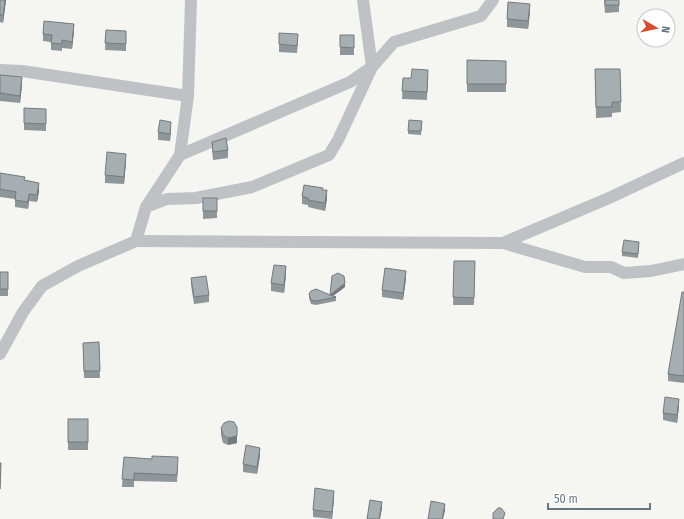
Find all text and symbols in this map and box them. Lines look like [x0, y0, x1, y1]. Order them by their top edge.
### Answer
north arrow [636, 8, 676, 48]
text: N [658, 25, 672, 34]
scale bar [548, 485, 650, 511]
text: 50 m [554, 492, 578, 506]

